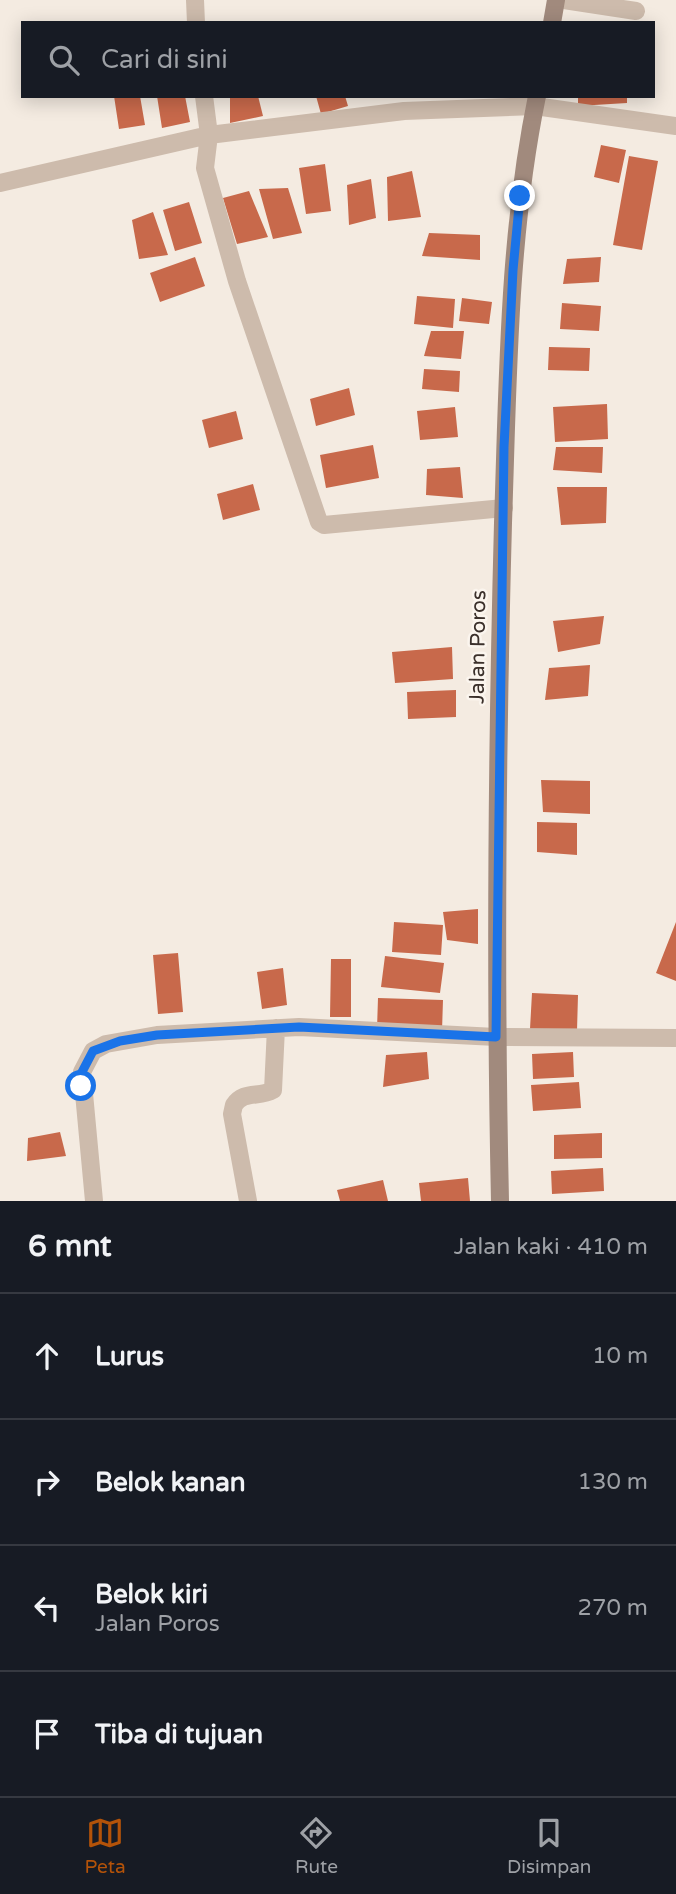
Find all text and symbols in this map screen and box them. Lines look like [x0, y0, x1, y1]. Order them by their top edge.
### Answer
search box [21, 21, 655, 98]
icon: search [45, 41, 83, 79]
text: Cari di sini [101, 44, 228, 75]
route end [504, 180, 535, 211]
street label: Jalan Poros [465, 590, 491, 704]
route start [65, 1070, 96, 1101]
text: 6 mnt [28, 1228, 112, 1265]
text: Jalan kaki · 410 m [454, 1233, 648, 1261]
icon: ahead [28, 1337, 66, 1375]
text: Lurus [95, 1341, 164, 1372]
text: 10 m [592, 1342, 648, 1370]
icon: right [28, 1463, 66, 1501]
text: Belok kanan [95, 1467, 246, 1498]
text: 130 m [578, 1468, 648, 1496]
text: Belok kiri [95, 1579, 208, 1610]
icon: left [28, 1589, 66, 1627]
text: 270 m [578, 1594, 648, 1622]
text: Jalan Poros [95, 1610, 220, 1638]
icon: arrive [28, 1715, 66, 1753]
text: Tiba di tujuan [95, 1719, 263, 1750]
tab: Peta [85, 1814, 126, 1878]
tab: Rute [295, 1814, 338, 1878]
tab: Disimpan [507, 1814, 591, 1878]

